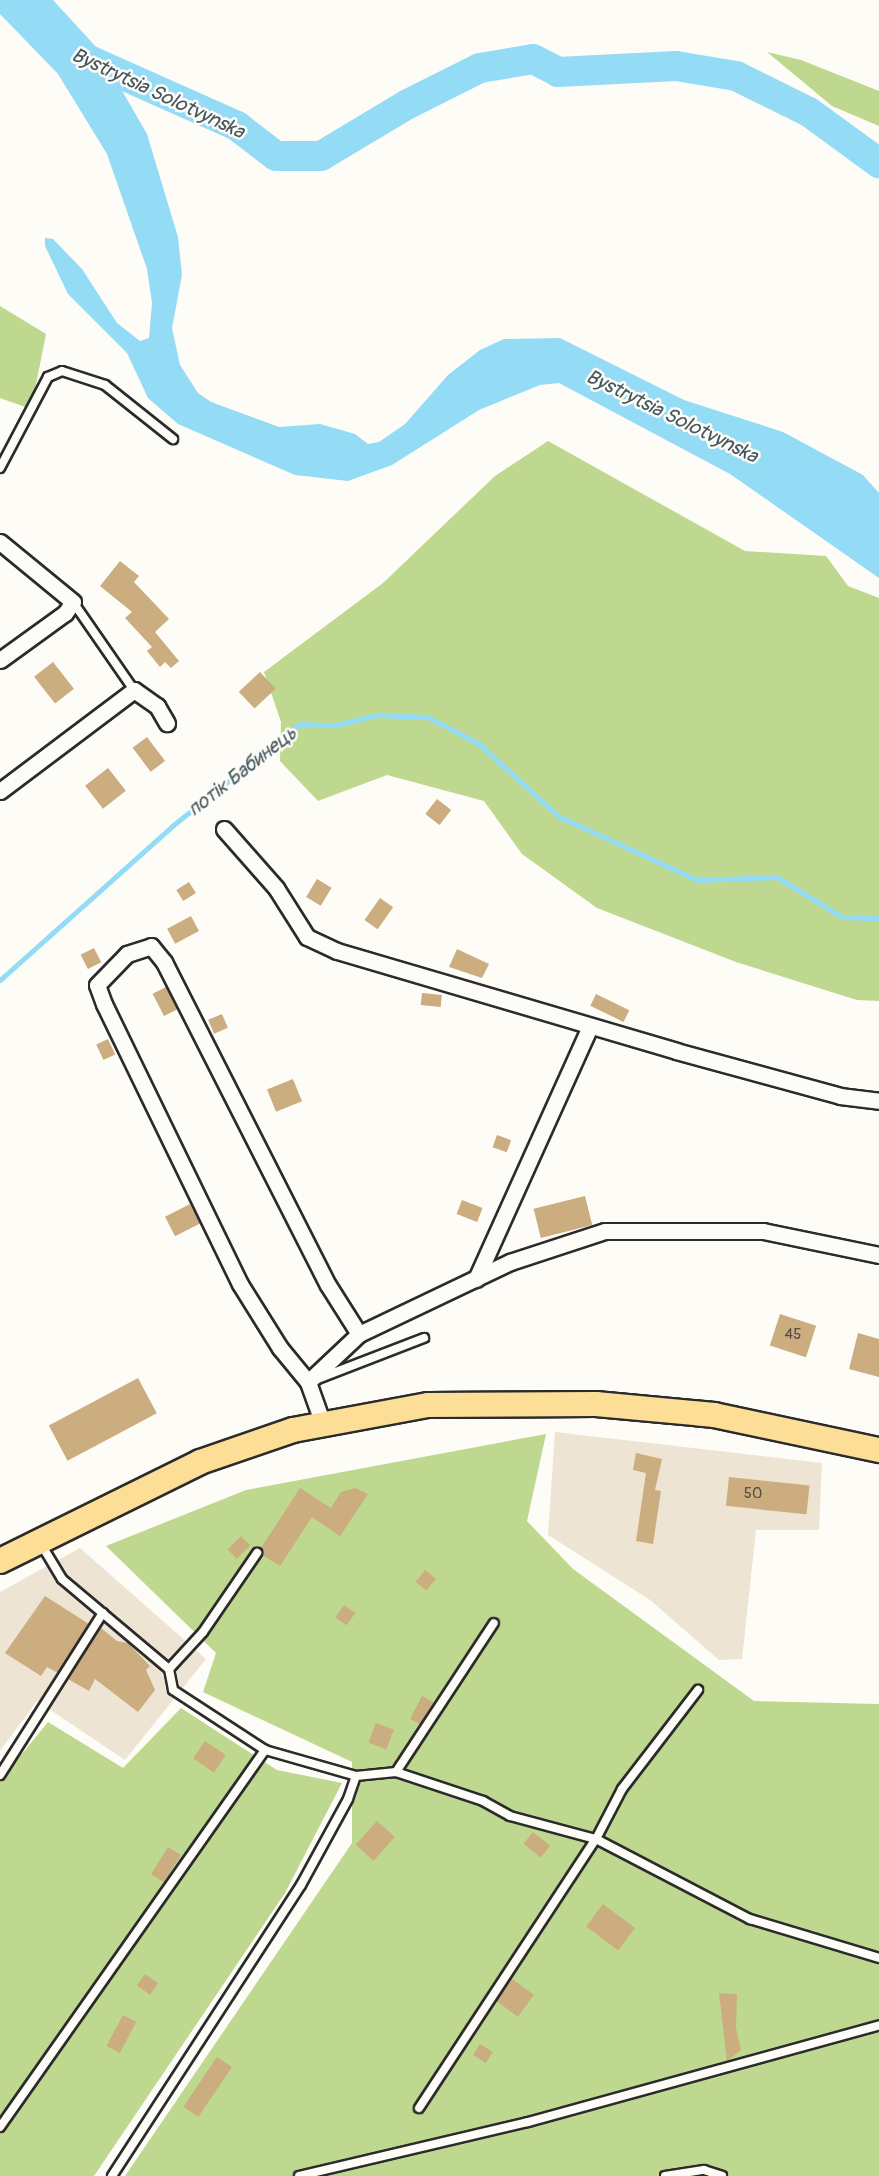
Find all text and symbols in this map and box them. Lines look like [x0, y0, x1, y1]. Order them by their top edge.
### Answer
water label: Bystrytsia Solotvynska [68, 42, 248, 144]
water label: Bystrytsia Solotvynska [582, 364, 762, 468]
water label: потік Бабинець [183, 721, 301, 821]
house number: 45 [785, 1326, 801, 1344]
house number: 50 [744, 1485, 762, 1503]

